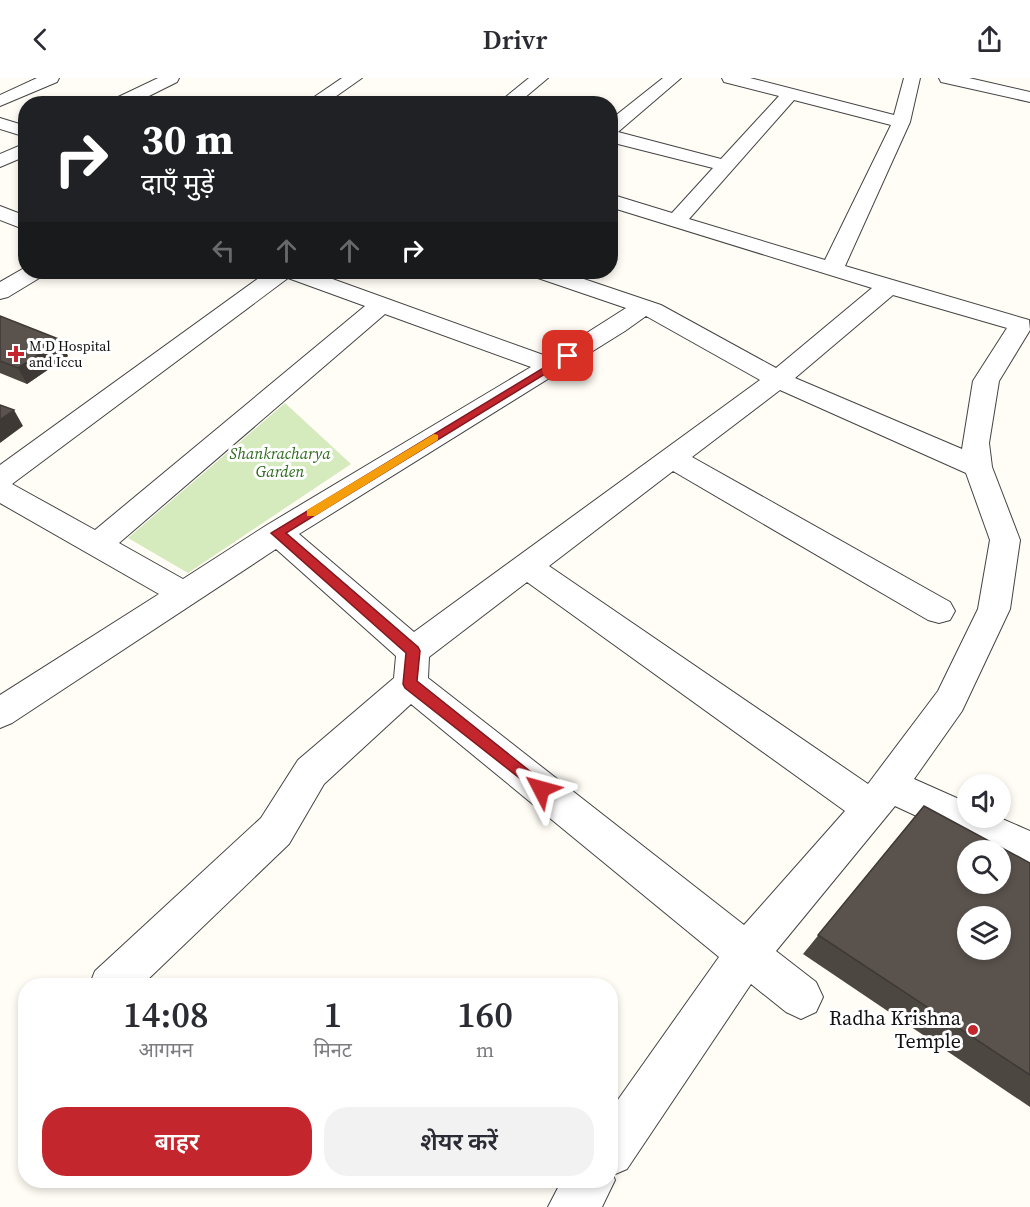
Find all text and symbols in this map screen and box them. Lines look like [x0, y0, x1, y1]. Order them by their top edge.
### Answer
text: Drivr [483, 21, 547, 58]
icon: back [24, 23, 57, 56]
icon: share [973, 23, 1006, 56]
text: 30 m [141, 110, 234, 168]
icon: right [42, 120, 120, 198]
text: दाएँ मुड़ें [141, 165, 214, 202]
icon: left [207, 234, 240, 267]
icon: ahead [270, 234, 303, 267]
icon: ahead [333, 234, 366, 267]
icon: right [396, 234, 429, 267]
pin [542, 330, 593, 381]
place label: M D Hospital and Iccu [29, 336, 111, 372]
icon: arrive [551, 339, 584, 372]
marker: M D Hospital and Iccu [7, 345, 25, 363]
park label: Shankracharya Garden [230, 442, 331, 482]
position arrow [509, 757, 573, 821]
map controls [957, 774, 1011, 960]
button: sound [957, 774, 1011, 828]
button: search [957, 840, 1011, 894]
button: layers [957, 906, 1011, 960]
text: 14:08 [123, 990, 209, 1039]
text: 1 [323, 990, 342, 1039]
text: 160 [457, 990, 513, 1039]
place label: Radha Krishna Temple [829, 1004, 962, 1055]
marker: Radha Krishna Temple [966, 1023, 980, 1037]
text: आगमन [138, 1036, 193, 1064]
text: मिनट [314, 1036, 352, 1064]
text: m [476, 1036, 494, 1064]
button: बाहर [42, 1107, 312, 1176]
button: शेयर करें [324, 1107, 594, 1176]

